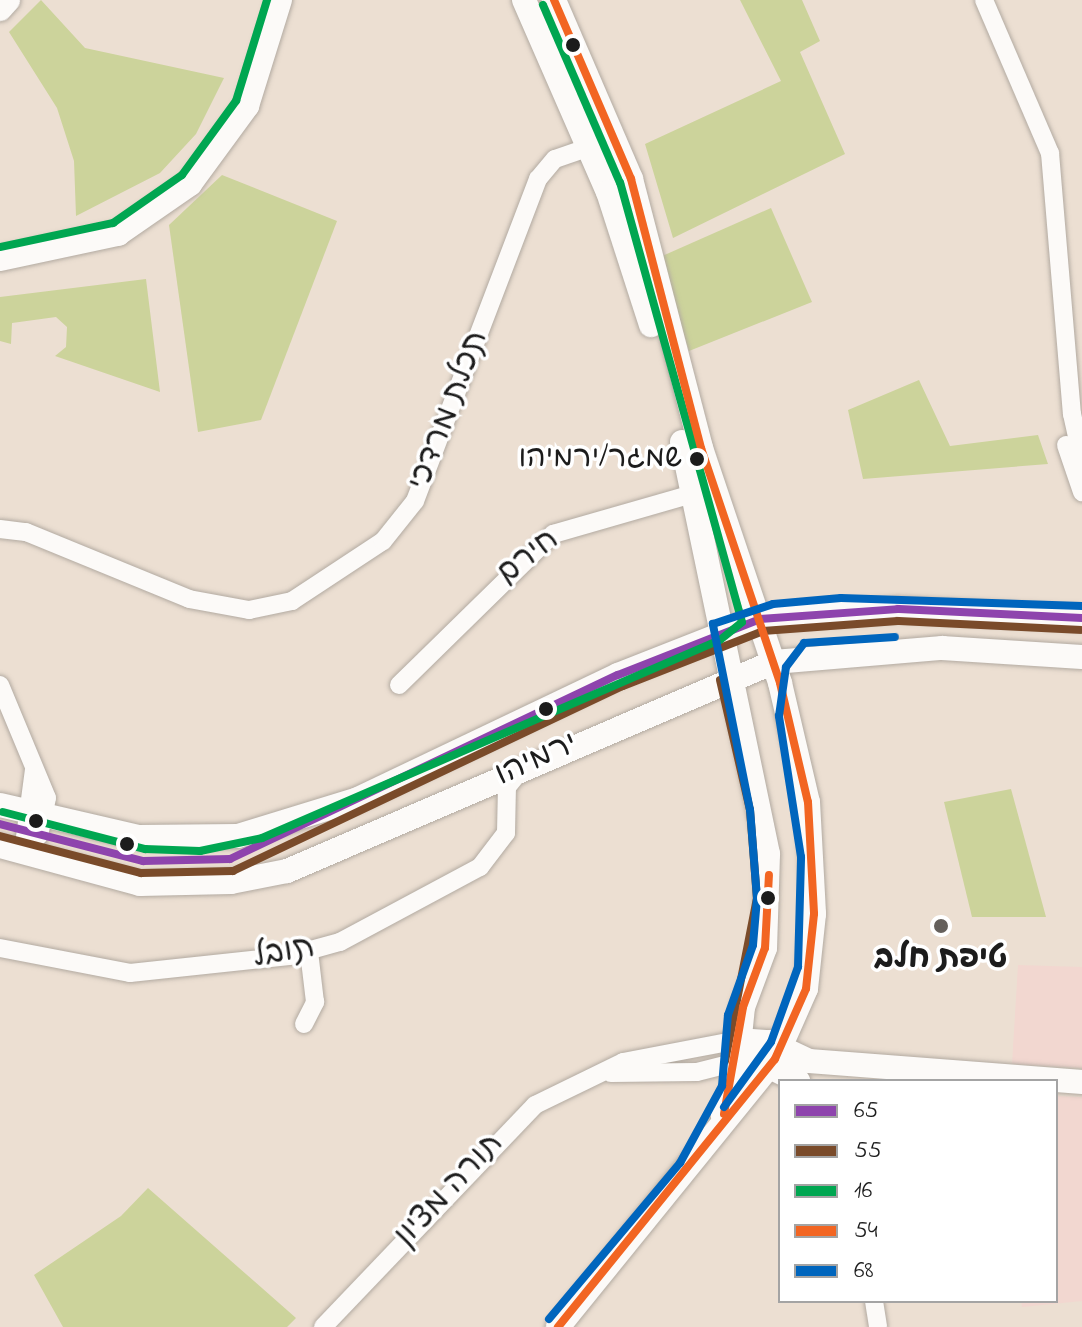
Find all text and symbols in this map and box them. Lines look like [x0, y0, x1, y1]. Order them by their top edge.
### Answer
unlabelled marker [565, 37, 581, 53]
street label: תכלת מרדכי [402, 326, 498, 496]
place label: שמגר/ירמיהו [518, 441, 682, 477]
marker: שמגר/ירמיהו [689, 451, 705, 467]
street label: חירם [490, 522, 568, 594]
unlabelled marker [538, 701, 554, 717]
street label: ירמיהו [490, 726, 584, 796]
unlabelled marker [28, 813, 44, 829]
unlabelled marker [119, 836, 135, 852]
unlabelled marker [760, 890, 776, 906]
marker: טיפת חלב [930, 915, 952, 937]
street label: תובל [250, 930, 318, 978]
place label: טיפת חלב [874, 941, 1008, 979]
legend [778, 1079, 1058, 1303]
text: 65 [854, 1094, 878, 1129]
street label: תורה מציון [387, 1126, 513, 1256]
text: 55 [854, 1134, 881, 1169]
text: 16 [854, 1174, 872, 1209]
text: 54 [854, 1214, 878, 1249]
text: 68 [854, 1254, 874, 1289]

